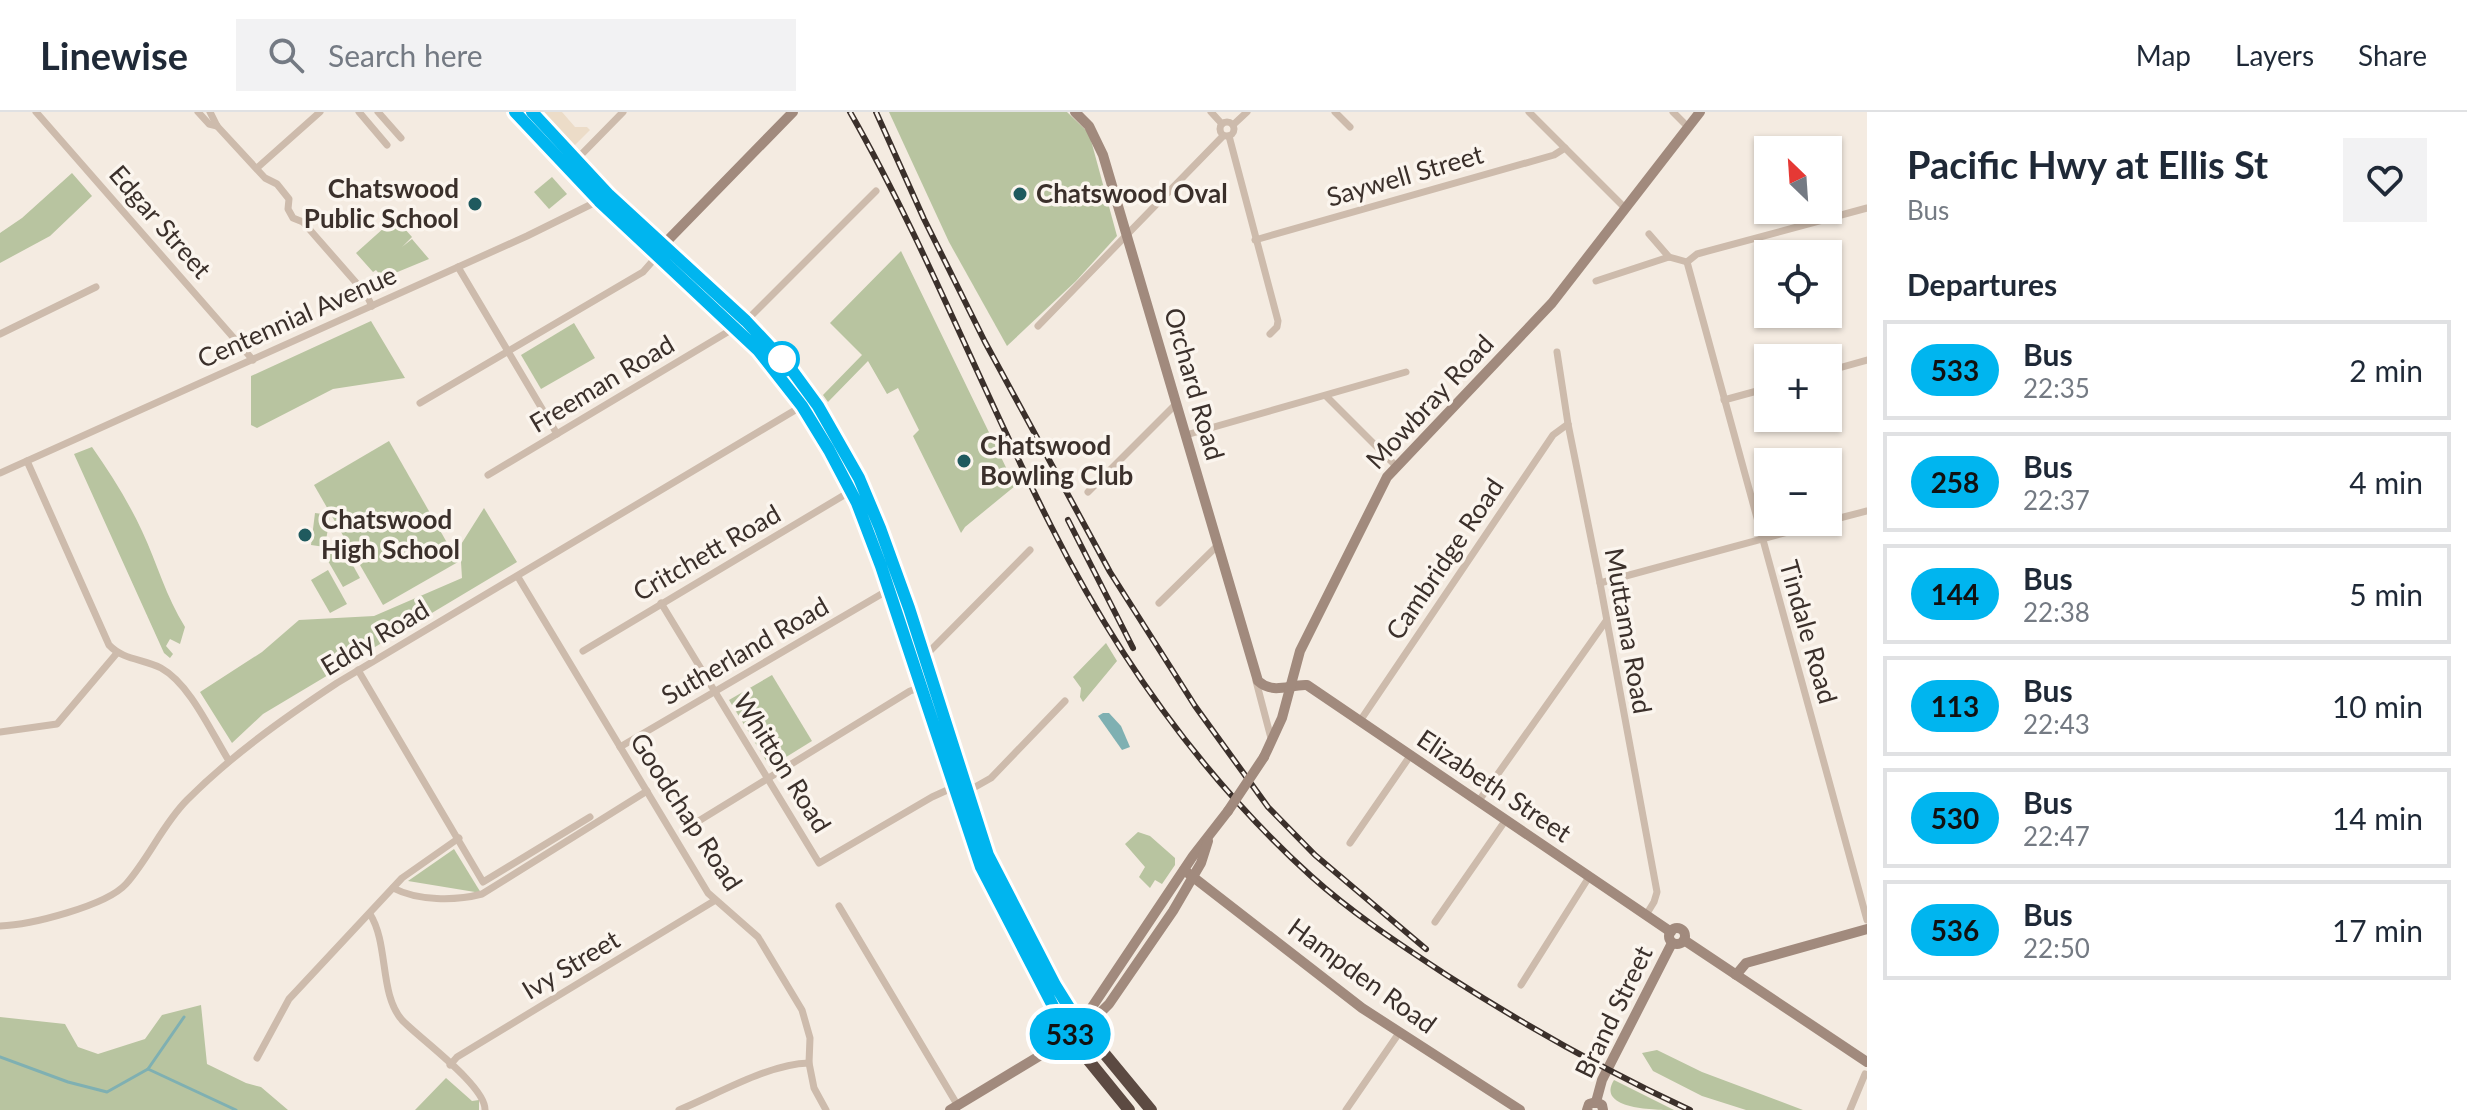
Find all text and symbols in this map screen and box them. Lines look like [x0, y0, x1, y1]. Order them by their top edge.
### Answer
search box [236, 19, 796, 91]
text: Linewise [40, 32, 188, 78]
icon: search [264, 33, 308, 77]
text: Search here [328, 37, 483, 73]
text: Map [2136, 38, 2191, 72]
text: Layers [2235, 38, 2314, 72]
text: Share [2358, 38, 2427, 72]
north arrow [1754, 136, 1842, 224]
map controls [1754, 136, 1842, 536]
street label: Saywell Street [1323, 137, 1487, 213]
button: heart [2343, 138, 2427, 222]
text: Pacific Hwy at Ellis St [1907, 141, 2268, 187]
street label: Edgar Street [103, 158, 219, 285]
place label: Chatswood Public School [304, 172, 459, 234]
place label: Chatswood Oval [1036, 177, 1228, 209]
marker: Chatswood Oval [1011, 185, 1029, 203]
text: Bus [1907, 194, 1949, 226]
marker: Chatswood Public School [466, 195, 484, 213]
button: locate [1754, 240, 1842, 328]
street label: Centennial Avenue [192, 258, 401, 374]
text: Departures [1907, 266, 2057, 302]
street label: Orchard Road [1158, 304, 1232, 464]
street label: Freeman Road [523, 327, 680, 439]
street label: Mowbray Road [1359, 327, 1500, 475]
text: Bus [2023, 336, 2073, 372]
unlabelled marker [765, 342, 799, 376]
button: + [1754, 344, 1842, 432]
text: 2 min [2349, 352, 2423, 388]
text: 533 [1931, 353, 1979, 387]
text: 22:35 [2023, 372, 2090, 404]
place label: Chatswood Bowling Club [980, 429, 1133, 491]
button: − [1754, 448, 1842, 536]
text: Bus [2023, 448, 2073, 484]
marker: Chatswood Bowling Club [955, 452, 973, 470]
text: 4 min [2349, 464, 2423, 500]
text: 258 [1931, 465, 1979, 499]
street label: Cambridge Road [1378, 472, 1510, 645]
text: 22:37 [2023, 484, 2090, 516]
street label: Critchett Road [627, 497, 786, 607]
place label: Chatswood High School [321, 503, 460, 565]
marker: Chatswood High School [296, 526, 314, 544]
street label: Muttama Road [1599, 545, 1659, 716]
street label: Tindale Road [1773, 556, 1845, 707]
text: Bus [2023, 560, 2073, 596]
text: 5 min [2349, 576, 2423, 612]
text: 144 [1931, 577, 1979, 611]
street label: Sutherland Road [655, 589, 834, 711]
street label: Eddy Road [315, 592, 434, 682]
text: 22:38 [2023, 596, 2090, 628]
text: Bus [2023, 672, 2073, 708]
street label: Whitton Road [727, 687, 838, 838]
text: 10 min [2332, 688, 2423, 724]
text: 113 [1931, 689, 1979, 723]
text: 22:43 [2023, 708, 2090, 740]
street label: Elizabeth Street [1411, 722, 1578, 849]
street label: Goodchap Road [624, 727, 750, 896]
text: Bus [2023, 784, 2073, 820]
text: 14 min [2332, 800, 2423, 836]
text: 530 [1931, 801, 1979, 835]
text: 22:47 [2023, 820, 2090, 852]
text: Bus [2023, 896, 2073, 932]
street label: Hampden Road [1282, 911, 1443, 1040]
text: 17 min [2332, 912, 2423, 948]
text: 536 [1931, 913, 1979, 947]
street label: Ivy Street [516, 922, 626, 1006]
text: 22:50 [2023, 932, 2090, 964]
street label: Brand Street [1567, 940, 1659, 1083]
line badge: 533 [1024, 1008, 1116, 1060]
text: 533 [1046, 1017, 1094, 1051]

